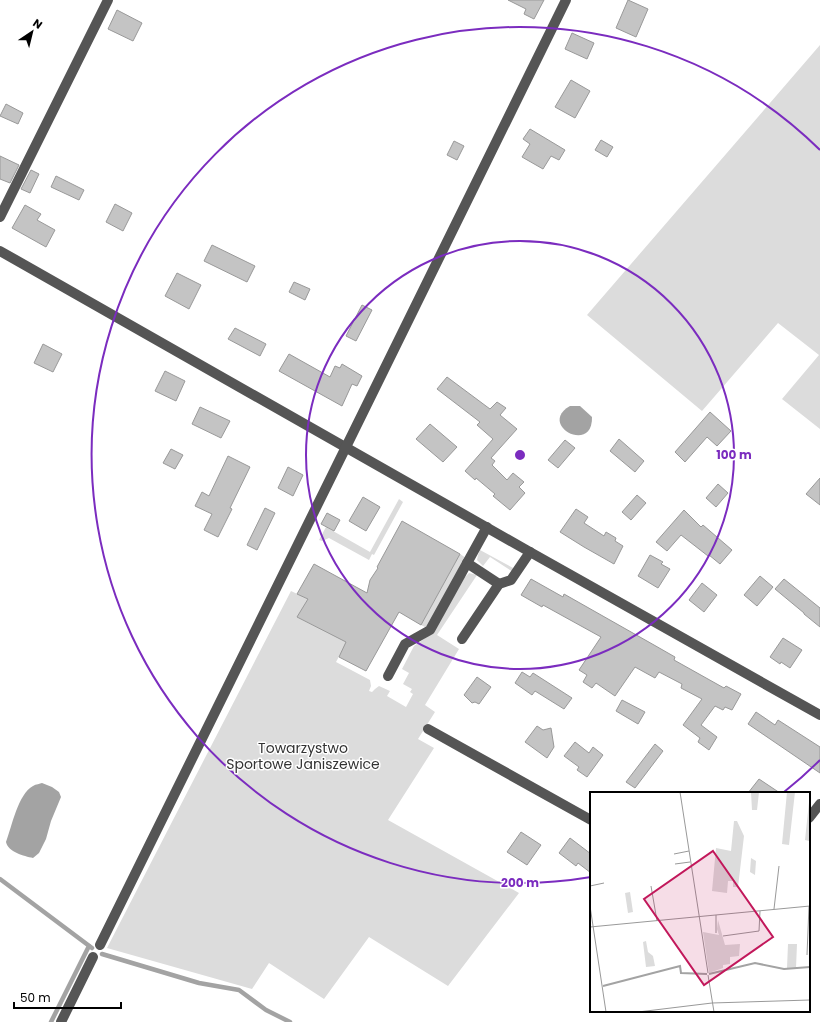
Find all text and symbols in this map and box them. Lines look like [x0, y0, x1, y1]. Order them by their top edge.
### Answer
north arrow [12, 12, 52, 52]
text: N [30, 15, 46, 33]
text: 100 m [716, 446, 752, 463]
centre of rings [513, 448, 527, 462]
park label: Towarzystwo Sportowe Janiszewice [226, 738, 380, 774]
inset map [590, 792, 810, 1012]
text: 200 m [501, 874, 539, 891]
scale bar [14, 984, 121, 1010]
text: 50 m [20, 989, 51, 1006]

